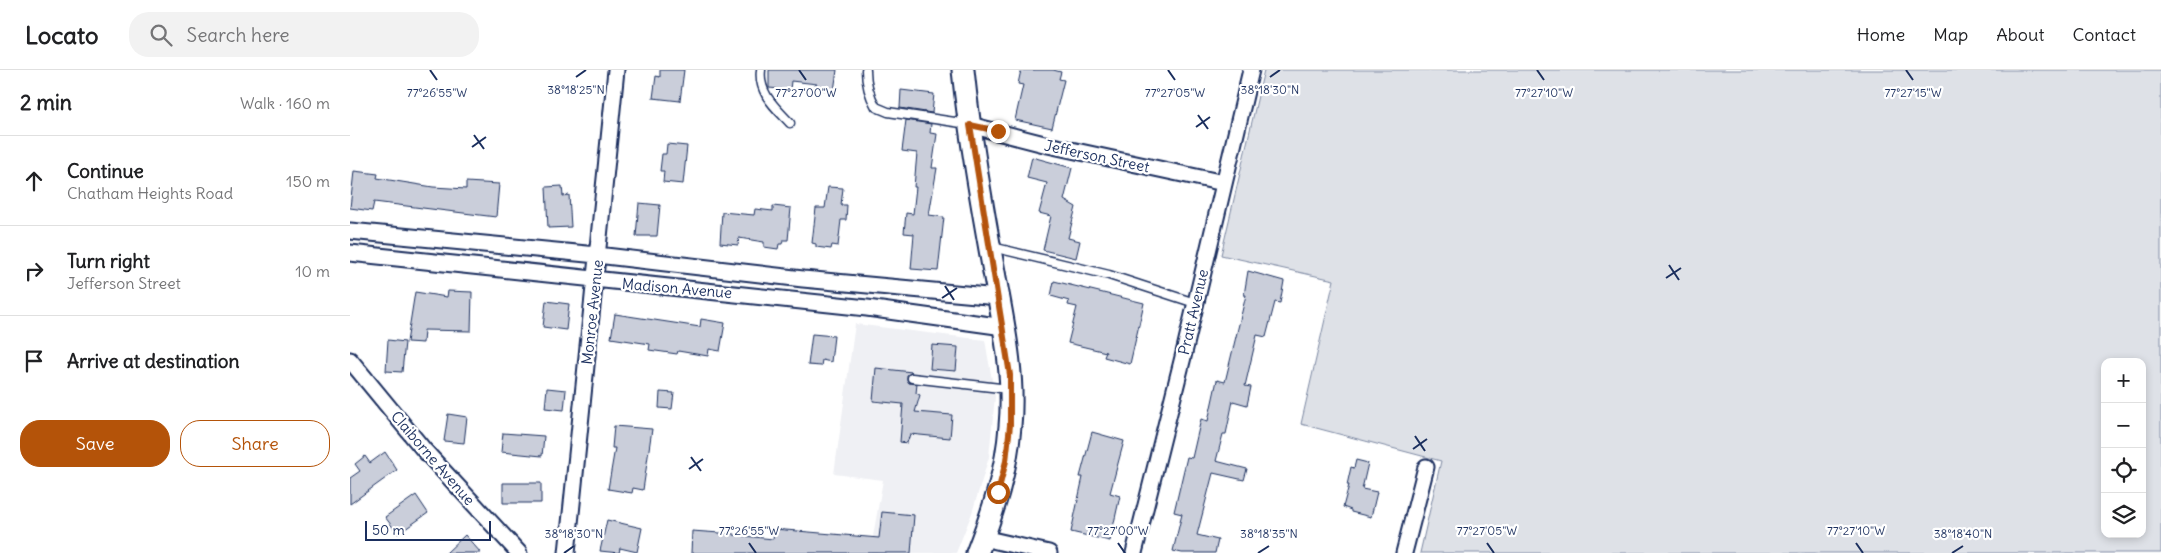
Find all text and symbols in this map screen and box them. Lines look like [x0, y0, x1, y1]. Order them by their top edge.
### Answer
search box [129, 12, 479, 57]
text: Locato [25, 20, 99, 50]
icon: search [147, 21, 175, 49]
text: Search here [187, 23, 290, 47]
text: Home [1857, 23, 1905, 46]
text: Map [1933, 23, 1968, 46]
text: About [1996, 23, 2044, 46]
text: Contact [2072, 23, 2136, 46]
text: 38°18'25"N [547, 82, 605, 97]
text: 38°18'30"N [1241, 82, 1299, 97]
text: 77°26'55"W [407, 85, 467, 100]
text: 77°27'00"W [775, 85, 837, 100]
text: 77°27'05"W [1145, 85, 1205, 100]
text: 77°27'10"W [1515, 85, 1573, 100]
text: 77°27'15"W [1884, 85, 1942, 100]
text: 2 min [20, 89, 72, 116]
text: Walk · 160 m [240, 93, 330, 113]
route end [987, 120, 1010, 143]
street label: Jefferson Street [1043, 136, 1151, 176]
text: Continue [67, 159, 144, 183]
icon: ahead [20, 167, 48, 195]
text: 150 m [286, 171, 330, 191]
text: Chatham Heights Road [67, 183, 233, 203]
text: Turn right [67, 249, 150, 273]
icon: right [20, 257, 48, 285]
street label: Monroe Avenue [577, 259, 607, 365]
text: 10 m [295, 261, 330, 281]
street label: Pratt Avenue [1174, 267, 1212, 357]
text: Jefferson Street [67, 273, 181, 293]
street label: Madison Avenue [621, 274, 733, 302]
icon: arrive [20, 347, 48, 375]
text: Arrive at destination [67, 349, 240, 373]
map controls [2101, 358, 2146, 538]
button: + [2101, 358, 2146, 403]
button: − [2101, 403, 2146, 448]
street label: Claiborne Avenue [387, 407, 479, 509]
button: Save [20, 420, 170, 467]
button: Share [180, 420, 330, 467]
button: locate [2101, 448, 2146, 493]
route start [987, 481, 1010, 504]
button: layers [2101, 493, 2146, 538]
scale bar [365, 518, 491, 541]
text: 50 m [372, 521, 405, 539]
text: 77°26'55"W [719, 523, 779, 538]
text: 77°27'00"W [1087, 523, 1149, 538]
text: 77°27'05"W [1457, 523, 1517, 538]
text: 77°27'10"W [1827, 523, 1885, 538]
text: 38°18'30"N [545, 526, 603, 541]
text: 38°18'35"N [1240, 526, 1298, 541]
text: 38°18'40"N [1934, 526, 1992, 541]

